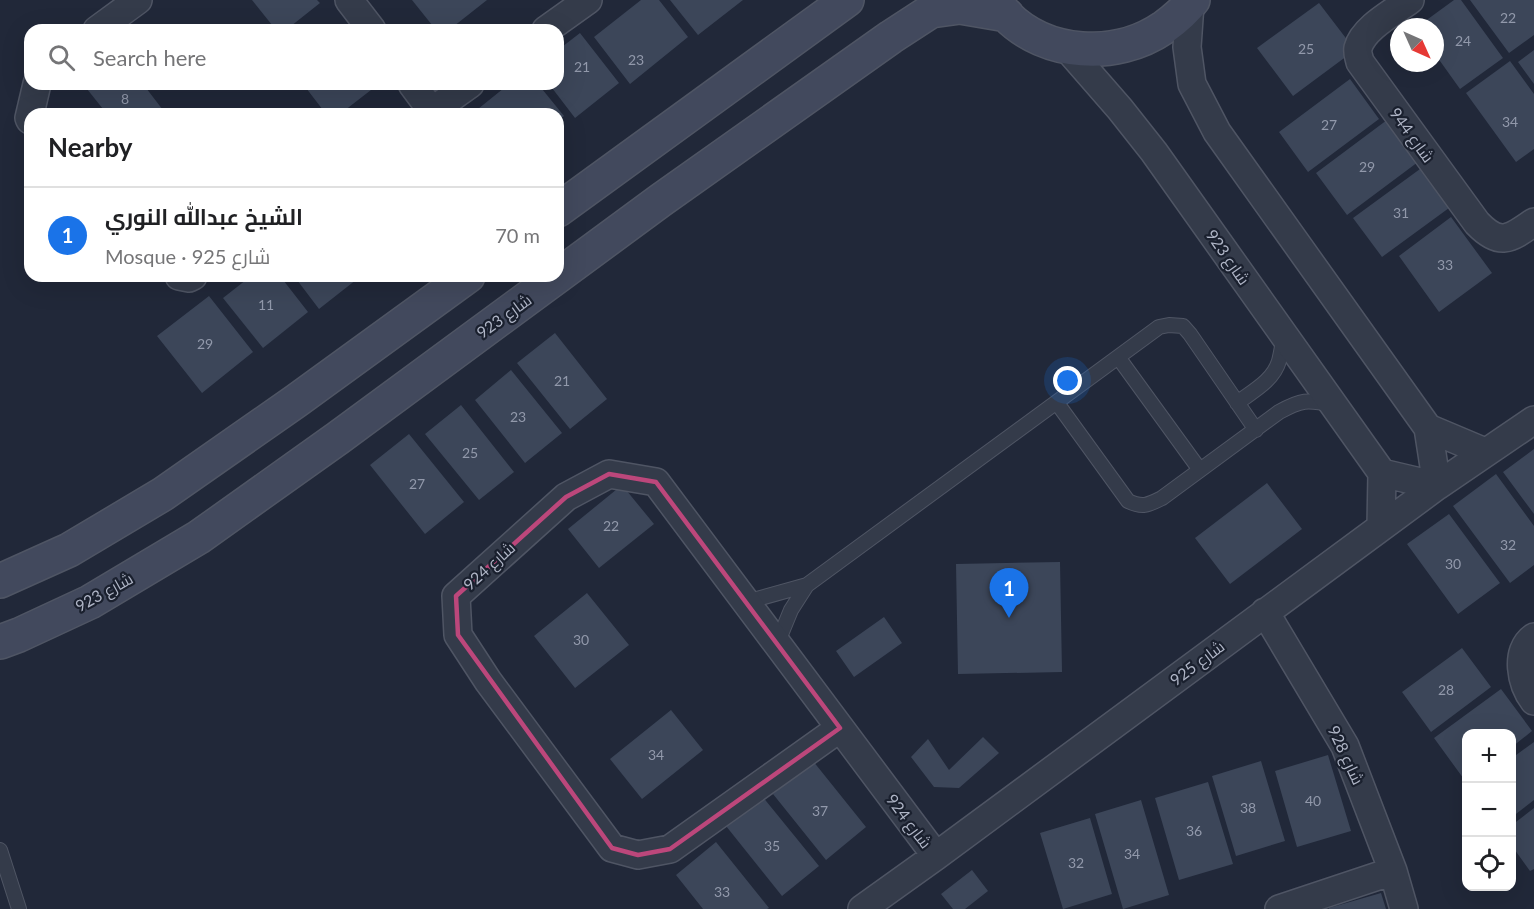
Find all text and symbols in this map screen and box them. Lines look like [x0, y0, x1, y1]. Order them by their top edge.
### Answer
house number: 22 [1500, 9, 1516, 26]
north arrow [1390, 18, 1444, 72]
search box [24, 24, 564, 90]
house number: 24 [1455, 32, 1471, 49]
house number: 25 [1298, 40, 1314, 57]
icon: search [45, 41, 78, 74]
text: Search here [93, 44, 206, 71]
house number: 23 [628, 51, 644, 68]
house number: 21 [574, 58, 590, 75]
house number: 8 [121, 90, 129, 107]
street label: شارع 944 [1384, 104, 1439, 168]
house number: 34 [1502, 113, 1518, 130]
house number: 27 [1321, 116, 1337, 133]
text: Nearby [48, 131, 133, 163]
house number: 29 [1359, 158, 1375, 175]
text: الشيخ عبدالله النوري [105, 203, 303, 230]
house number: 31 [1393, 204, 1409, 221]
text: 1 [62, 223, 73, 247]
text: 70 m [495, 223, 540, 247]
street label: شارع 923 [1200, 225, 1254, 290]
text: Mosque · شارع 925 [105, 244, 270, 268]
house number: 33 [1437, 256, 1453, 273]
street label: شارع 923 [473, 289, 537, 344]
house number: 11 [258, 296, 274, 313]
house number: 29 [197, 335, 213, 352]
your location [1053, 366, 1082, 395]
house number: 21 [554, 372, 570, 389]
house number: 23 [510, 408, 526, 425]
house number: 25 [462, 444, 478, 461]
house number: 27 [409, 475, 425, 492]
house number: 22 [603, 517, 619, 534]
house number: 32 [1500, 536, 1516, 553]
street label: شارع 924 [459, 538, 520, 596]
house number: 30 [1445, 555, 1461, 572]
street label: شارع 923 [72, 568, 137, 618]
pin: 1 [990, 568, 1028, 618]
house number: 30 [573, 631, 589, 648]
street label: شارع 925 [1166, 636, 1229, 692]
house number: 28 [1438, 681, 1454, 698]
street label: شارع 928 [1322, 722, 1368, 789]
map controls [1462, 729, 1516, 891]
button: + [1462, 729, 1516, 783]
house number: 34 [648, 746, 664, 763]
button: − [1462, 783, 1516, 837]
street label: شارع 924 [880, 790, 936, 853]
house number: 40 [1305, 792, 1321, 809]
house number: 38 [1240, 799, 1256, 816]
house number: 37 [812, 802, 828, 819]
house number: 36 [1186, 822, 1202, 839]
house number: 35 [764, 837, 780, 854]
button: locate [1462, 837, 1516, 891]
house number: 34 [1124, 845, 1140, 862]
house number: 32 [1068, 854, 1084, 871]
house number: 33 [714, 883, 730, 900]

